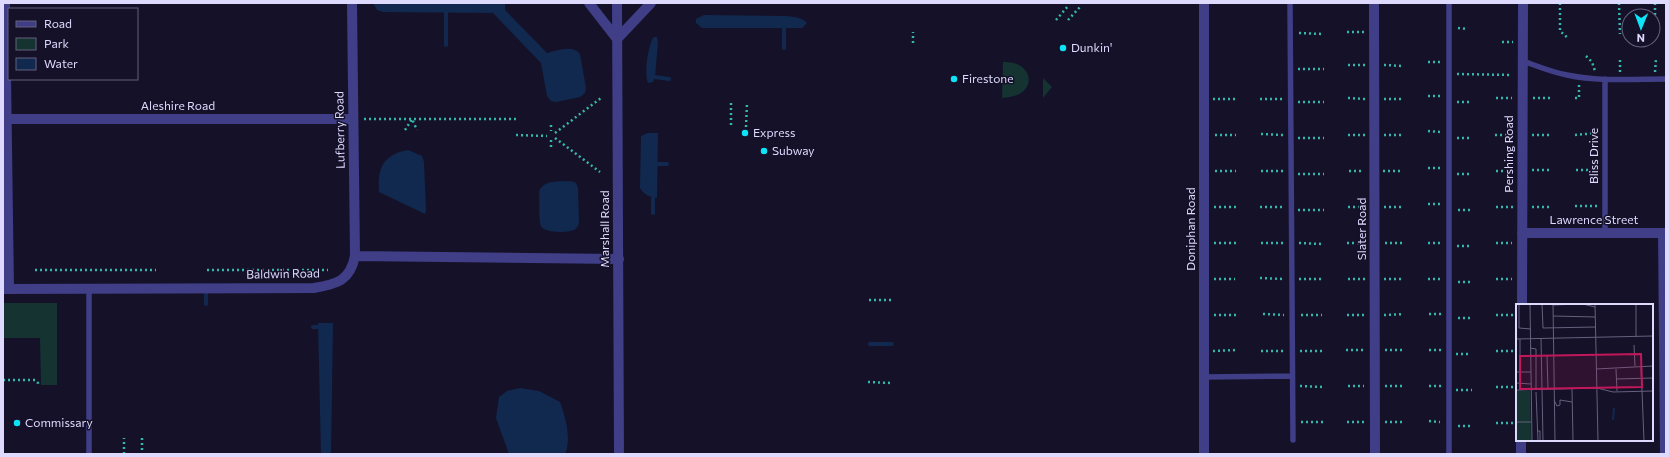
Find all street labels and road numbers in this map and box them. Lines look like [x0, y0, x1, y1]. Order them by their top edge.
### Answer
street label: Lufberry Road [331, 91, 347, 169]
street label: Aleshire Road [141, 98, 215, 112]
street label: Pershing Road [1501, 115, 1515, 193]
street label: Bliss Drive [1586, 128, 1600, 184]
street label: Doniphan Road [1183, 187, 1197, 271]
street label: Marshall Road [597, 190, 611, 268]
street label: Slater Road [1354, 198, 1368, 260]
street label: Lawrence Street [1550, 212, 1639, 226]
street label: Baldwin Road [246, 265, 320, 281]

